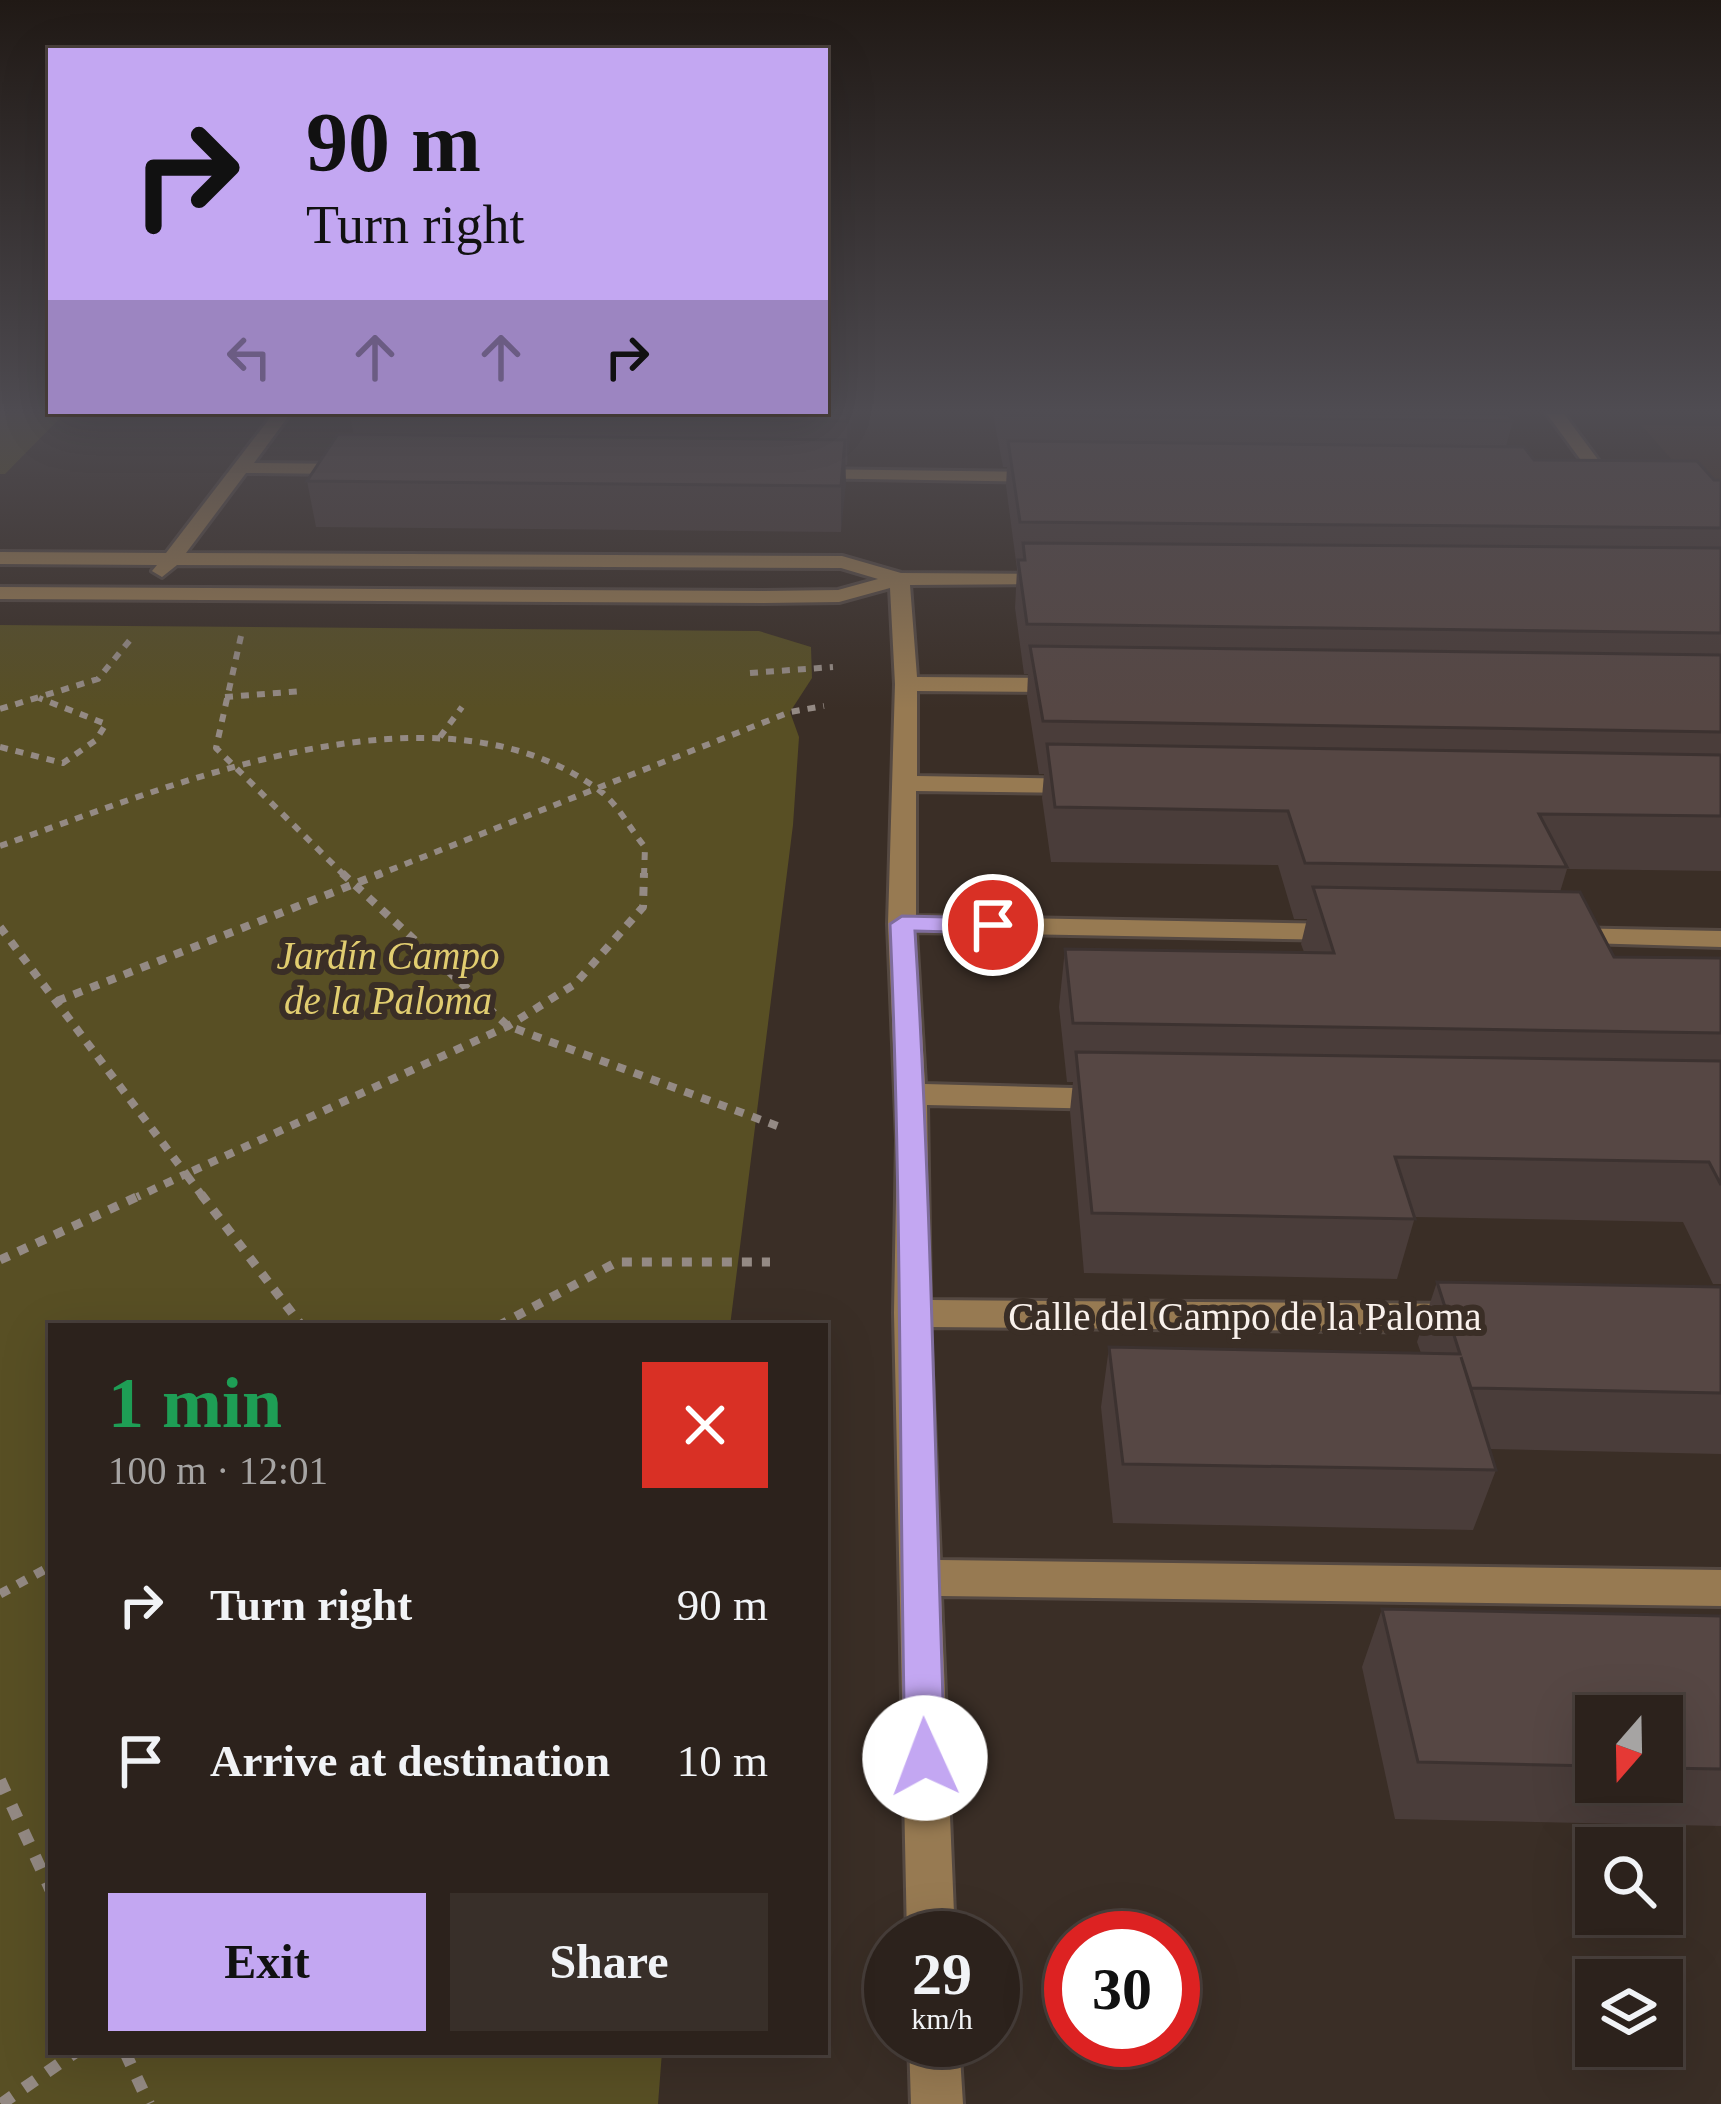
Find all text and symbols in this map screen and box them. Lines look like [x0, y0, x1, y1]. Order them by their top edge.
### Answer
icon: right [108, 96, 264, 252]
text: 90 m [306, 96, 481, 189]
text: Turn right [306, 195, 525, 255]
icon: left [216, 324, 282, 390]
icon: ahead [342, 324, 408, 390]
icon: ahead [468, 324, 534, 390]
icon: right [594, 324, 660, 390]
pin [942, 874, 1044, 976]
icon: arrive [960, 892, 1026, 958]
park label: Jardín Campo de la Paloma [277, 934, 499, 1022]
street label: Calle del Campo de la Paloma [1008, 1295, 1482, 1339]
button: close [642, 1362, 768, 1488]
text: 1 min [108, 1363, 282, 1443]
text: 100 m · 12:01 [108, 1449, 328, 1492]
icon: right [108, 1572, 174, 1638]
text: Turn right [210, 1580, 412, 1630]
text: 90 m [677, 1580, 768, 1630]
position arrow [862, 1695, 988, 1821]
north arrow [1575, 1695, 1683, 1803]
map controls [1575, 1695, 1683, 2067]
icon: arrive [108, 1728, 174, 1794]
text: Arrive at destination [210, 1736, 610, 1786]
text: 10 m [677, 1736, 768, 1786]
button: search [1575, 1827, 1683, 1935]
button: Exit [108, 1893, 426, 2031]
button: Share [450, 1893, 768, 2031]
speed limit sign: 30 [1044, 1911, 1200, 2067]
text: 29 [912, 1941, 972, 2007]
button: layers [1575, 1959, 1683, 2067]
text: km/h [911, 2002, 973, 2035]

